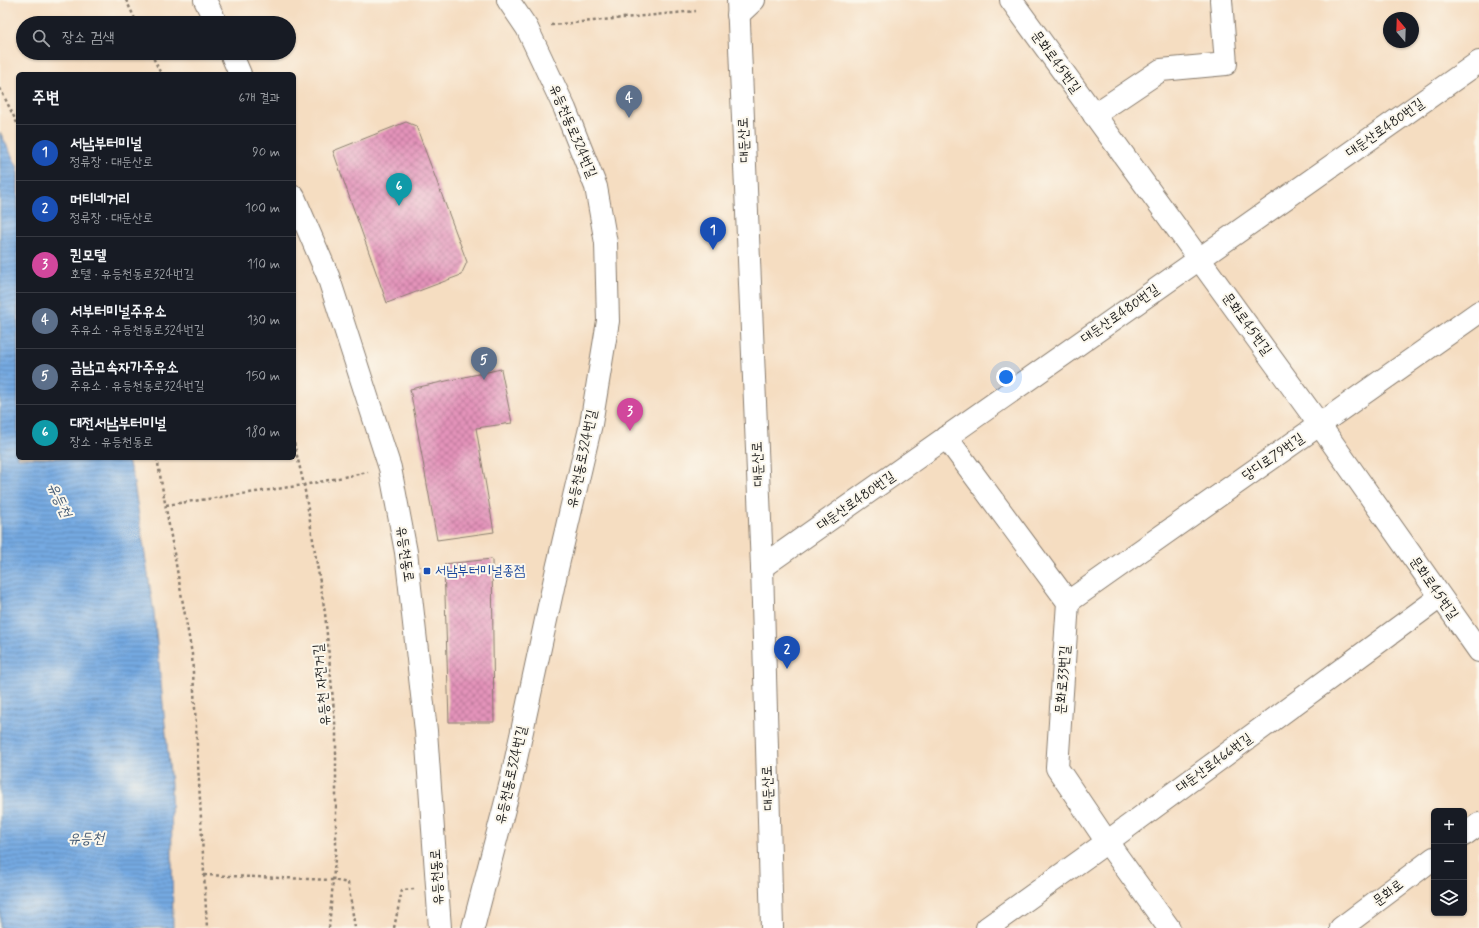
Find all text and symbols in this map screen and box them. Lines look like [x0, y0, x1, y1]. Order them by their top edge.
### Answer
north arrow [1383, 12, 1419, 48]
search box [16, 16, 296, 60]
icon: search [30, 27, 52, 49]
street label: 문화로45번길 [1027, 27, 1085, 97]
text: 장소 검색 [62, 28, 114, 48]
street label: 유등천동로324번길 [545, 81, 601, 181]
pin: 4 [616, 85, 642, 118]
text: 주변 [32, 87, 59, 109]
text: 6개 결과 [238, 90, 280, 107]
street label: 대둔산로480번길 [1342, 94, 1428, 162]
street label: 대둔산로 [734, 117, 754, 163]
text: 서남부터미널 [70, 134, 142, 154]
text: 1 [42, 144, 48, 161]
text: 90 m [252, 144, 280, 161]
text: 정류장 · 대둔산로 [70, 154, 153, 171]
pin: 6 [386, 173, 412, 206]
text: 머티네거리 [70, 190, 130, 210]
text: 2 [42, 200, 48, 217]
text: 100 m [245, 200, 280, 217]
text: 정류장 · 대둔산로 [70, 210, 153, 227]
pin: 1 [700, 217, 726, 250]
text: 퀸모텔 [70, 246, 106, 266]
text: 3 [42, 256, 48, 273]
text: 110 m [247, 256, 280, 273]
text: 호텔 · 유등천동로324번길 [70, 266, 194, 283]
street label: 대둔산로480번길 [1077, 280, 1163, 348]
street label: 문화로45번길 [1218, 289, 1276, 359]
text: 서부터미널주유소 [70, 302, 167, 322]
text: 4 [41, 312, 49, 329]
text: 130 m [247, 312, 280, 329]
text: 주유소 · 유등천동로324번길 [70, 322, 204, 339]
pin: 5 [471, 347, 497, 380]
text: 금남고속자가주유소 [70, 358, 179, 378]
your location [996, 367, 1016, 387]
text: 5 [41, 368, 49, 385]
text: 150 m [246, 368, 280, 385]
text: 주유소 · 유등천동로324번길 [70, 378, 204, 395]
pin: 3 [617, 398, 643, 431]
street label: 유등천동로324번길 [563, 407, 601, 510]
text: 대전서남부터미널 [70, 414, 167, 434]
text: 6 [42, 424, 48, 441]
text: 180 m [245, 424, 280, 441]
street label: 당디로79번길 [1238, 429, 1308, 485]
text: 장소 · 유등천동로 [70, 434, 153, 451]
street label: 대둔산로 [748, 441, 768, 487]
street label: 대둔산로480번길 [813, 467, 899, 535]
water label: 유등천 [42, 479, 77, 522]
street label: 유등천동로 [392, 525, 418, 583]
street label: 문화로45번길 [1406, 553, 1463, 624]
place label: 서남부터미널종점 [435, 562, 525, 580]
marker: 서남부터미널종점 [422, 566, 432, 576]
pin: 2 [774, 636, 800, 669]
street label: 유등천 자전거길 [309, 642, 335, 727]
street label: 문화로33번길 [1052, 644, 1074, 715]
street label: 유등천동로324번길 [491, 723, 531, 826]
street label: 대둔산로466번길 [1172, 729, 1256, 797]
street label: 대둔산로 [758, 765, 778, 811]
map controls [1431, 808, 1467, 916]
button: + [1431, 808, 1467, 844]
water label: 유등천 [68, 829, 106, 849]
button: − [1431, 844, 1467, 880]
street label: 유등천동로 [427, 848, 447, 906]
street label: 문화로 [1369, 876, 1407, 910]
button: layers [1431, 880, 1467, 916]

